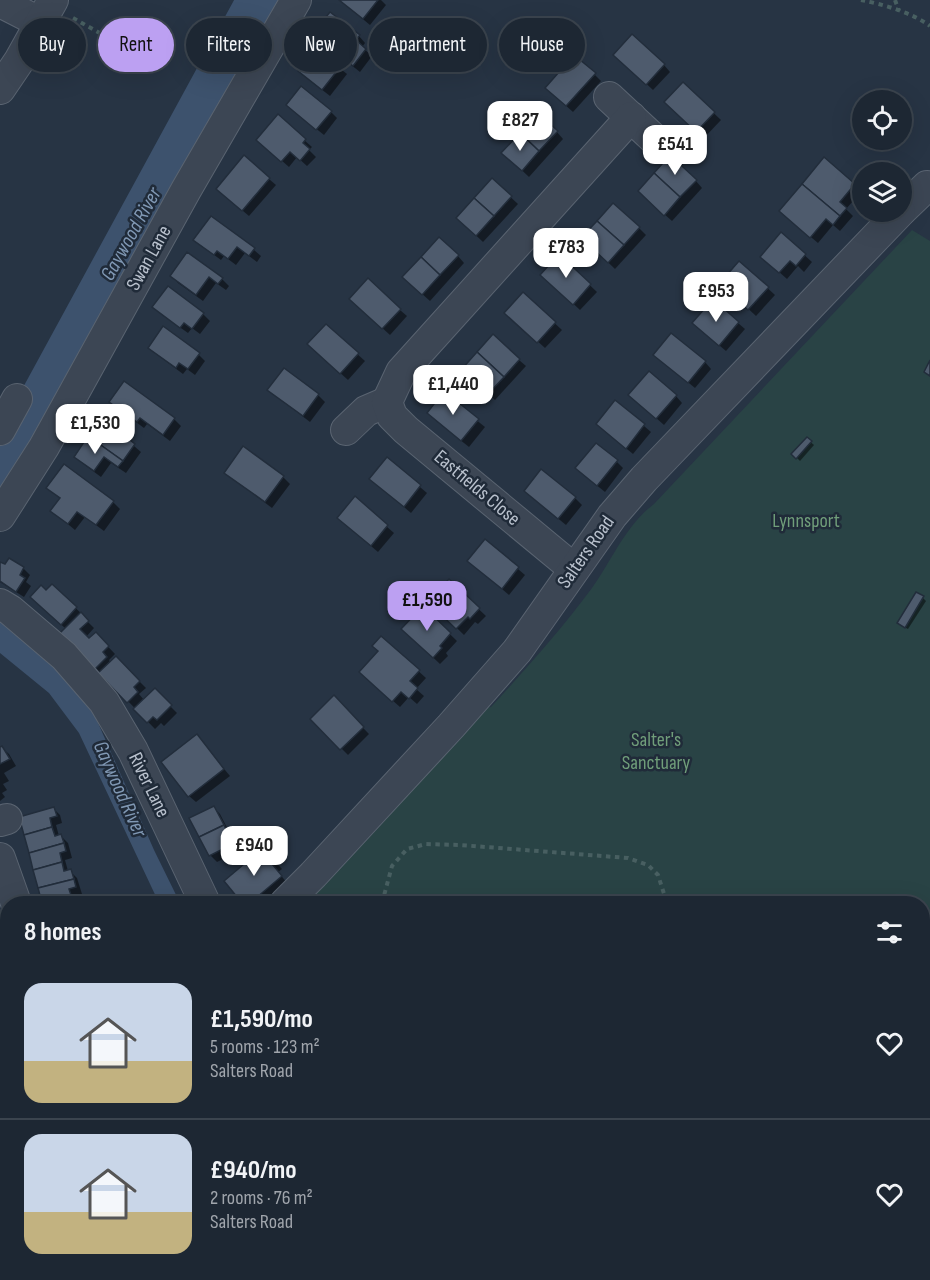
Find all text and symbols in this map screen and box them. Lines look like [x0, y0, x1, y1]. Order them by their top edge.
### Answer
chip: Buy [18, 18, 86, 72]
chip: Rent [98, 18, 174, 72]
chip: Filters [186, 18, 272, 72]
chip: New [284, 18, 357, 72]
chip: Apartment [369, 18, 487, 72]
chip: House [499, 18, 585, 72]
map controls [852, 90, 912, 222]
button: locate [852, 90, 912, 150]
pin: £827 [484, 101, 556, 152]
text: £827 [501, 108, 539, 132]
pin: £541 [639, 125, 711, 176]
text: £541 [657, 132, 693, 156]
button: layers [852, 162, 912, 222]
water label: Gaywood River [95, 182, 167, 285]
street label: Swan Lane [121, 221, 177, 295]
pin: £783 [530, 228, 602, 279]
text: £783 [547, 235, 585, 259]
pin: £953 [680, 272, 752, 323]
text: £953 [697, 279, 735, 303]
pin: £1,440 [404, 365, 502, 416]
text: £1,440 [427, 372, 479, 396]
pin: £1,530 [46, 404, 144, 455]
text: £1,530 [70, 411, 120, 435]
street label: Eastfields Close [429, 445, 525, 531]
park label: Lynnsport [772, 509, 840, 533]
street label: Salters Road [552, 511, 620, 593]
pin: £1,590 [378, 581, 476, 632]
text: £1,590 [401, 588, 453, 612]
park label: Salter's Sanctuary [622, 728, 691, 775]
water label: Gaywood River [88, 737, 153, 842]
street label: River Lane [123, 749, 175, 821]
pin: £940 [218, 826, 290, 877]
text: £940 [235, 833, 273, 857]
icon: filters [873, 916, 906, 949]
text: 8 homes [24, 917, 102, 948]
text: £1,590/mo [210, 1004, 313, 1035]
icon: home [72, 1007, 144, 1079]
icon: heart [873, 1027, 906, 1060]
text: 5 rooms · 123 m² [210, 1035, 320, 1059]
text: Salters Road [210, 1059, 293, 1083]
text: £940/mo [210, 1155, 296, 1186]
icon: home [72, 1158, 144, 1230]
icon: heart [873, 1178, 906, 1211]
text: 2 rooms · 76 m² [210, 1186, 313, 1210]
text: Salters Road [210, 1210, 293, 1234]

